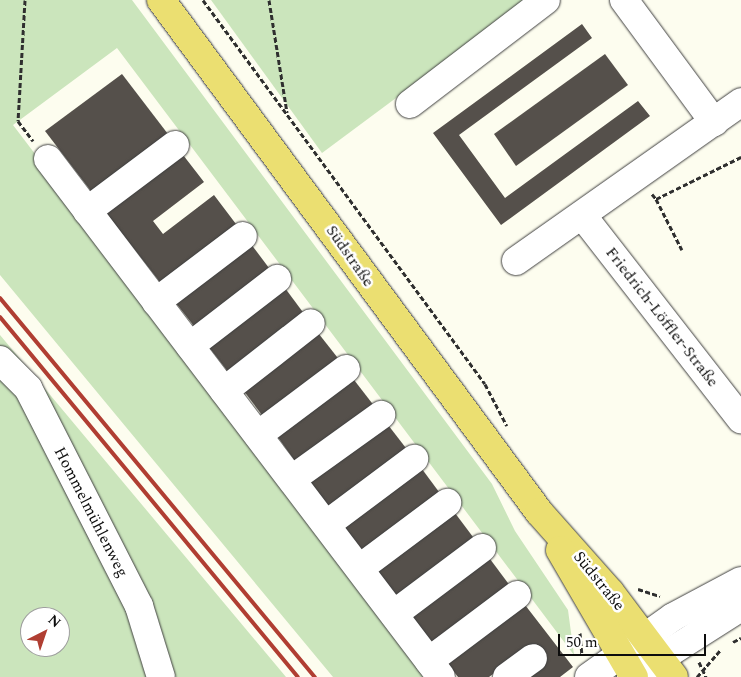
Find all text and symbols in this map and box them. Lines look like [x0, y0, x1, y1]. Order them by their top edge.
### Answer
street label: Südstraße [322, 222, 378, 290]
street label: Friedrich-Löffler-Straße [601, 243, 723, 391]
street label: Hommelmühlenweg [50, 444, 132, 580]
street label: Südstraße [569, 547, 629, 615]
north arrow [20, 607, 70, 657]
text: N [43, 609, 66, 633]
scale bar [561, 624, 708, 656]
text: 50 m [566, 631, 598, 654]

